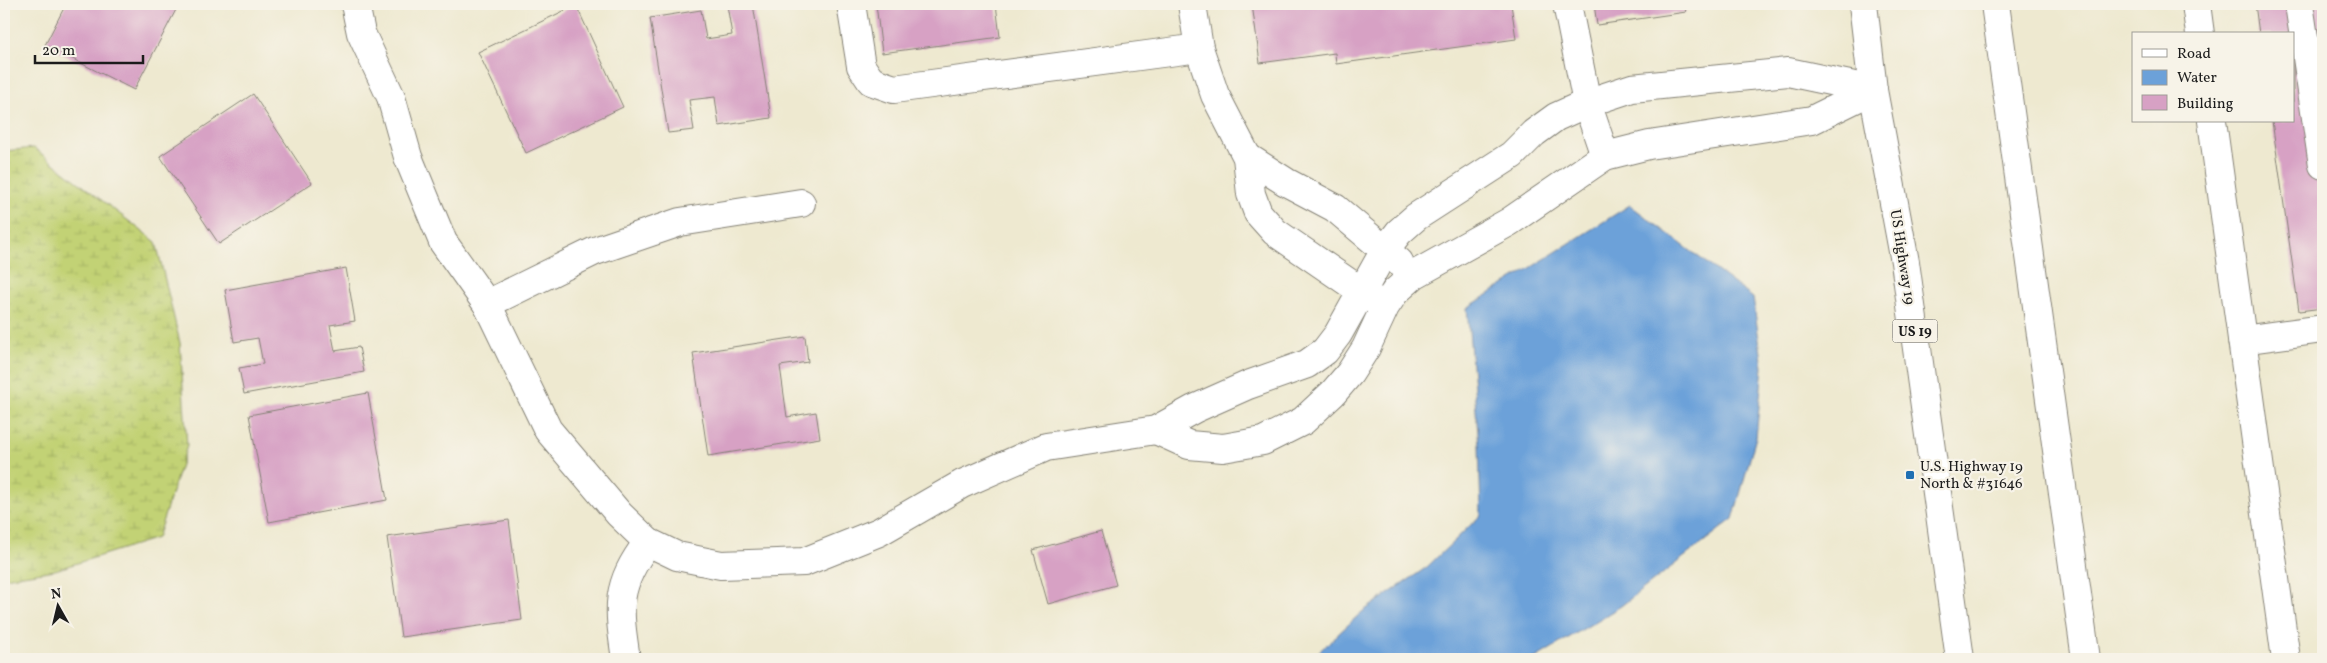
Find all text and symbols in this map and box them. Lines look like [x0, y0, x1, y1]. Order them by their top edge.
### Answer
scale bar [35, 32, 142, 64]
legend [2132, 32, 2294, 122]
text: 20 m [42, 41, 75, 62]
text: Road [2177, 44, 2211, 65]
text: Water [2177, 68, 2217, 89]
text: Building [2177, 94, 2234, 115]
street label: US Highway 19 [1884, 208, 1919, 307]
road number: US 19 [1892, 320, 1938, 342]
place label: U.S. Highway 19 North & #31646 [1920, 457, 2023, 495]
marker: U.S. Highway 19 North & #31646 [1904, 469, 1916, 481]
north arrow [32, 580, 82, 630]
text: N [50, 584, 63, 605]

